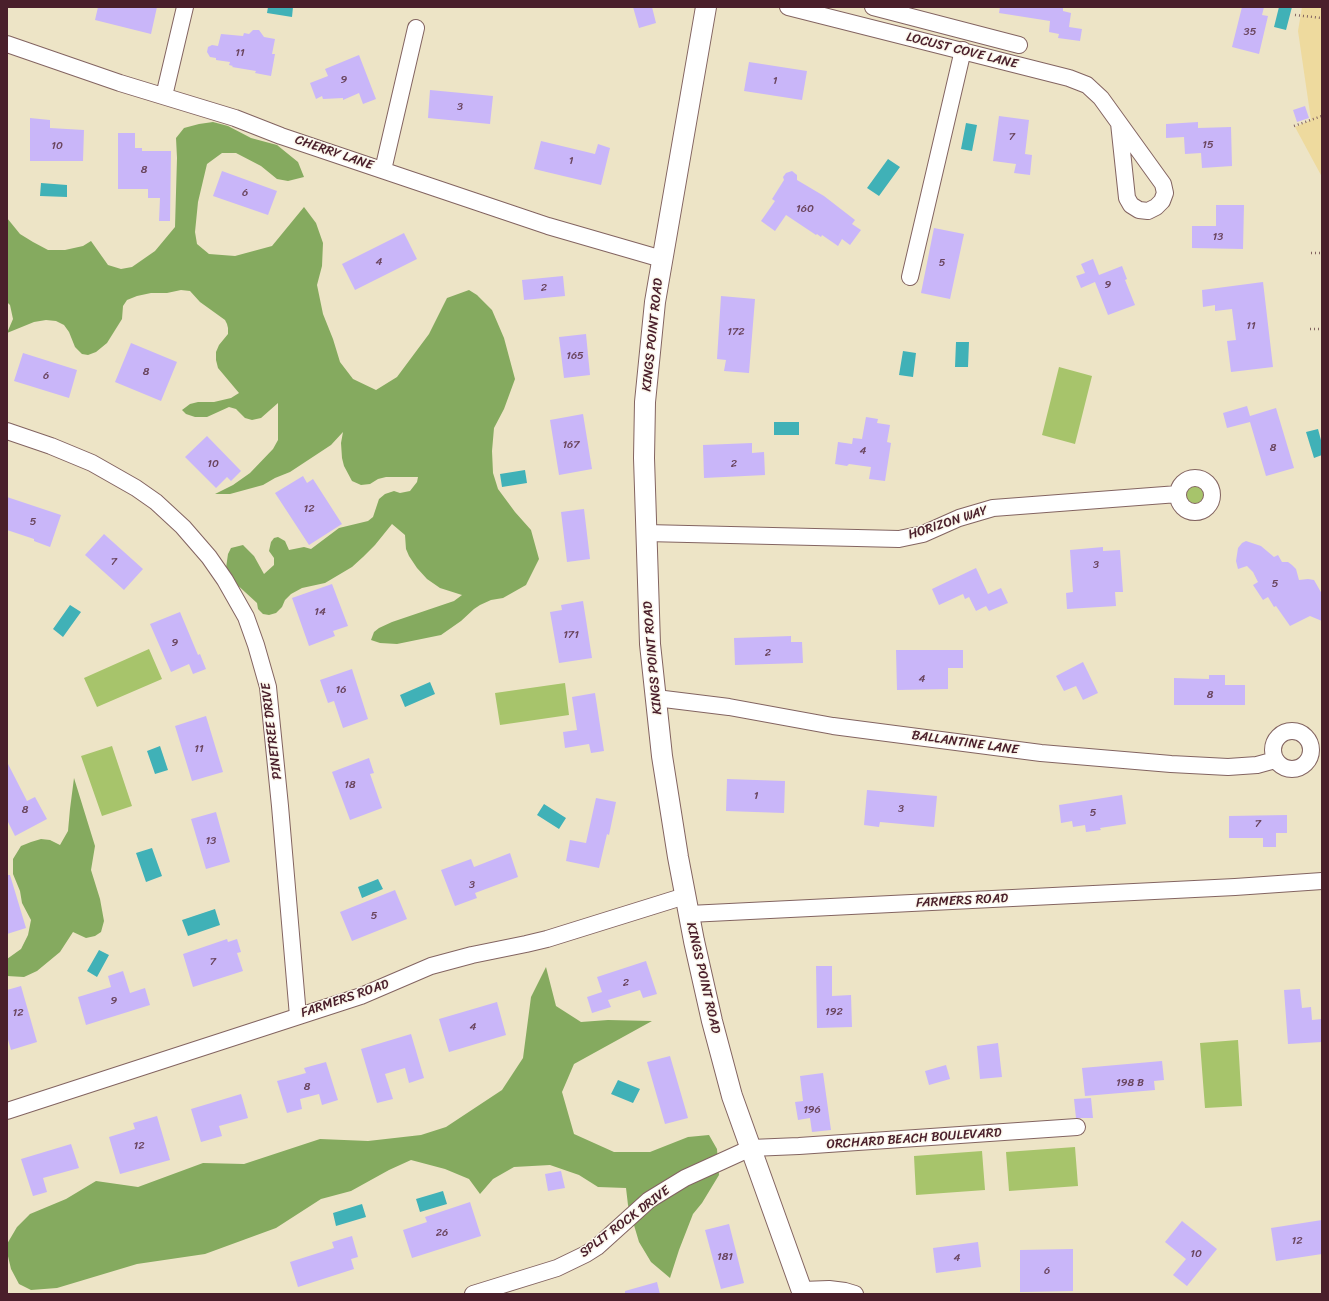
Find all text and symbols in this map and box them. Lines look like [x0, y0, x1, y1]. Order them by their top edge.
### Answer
house number: 35 [1244, 25, 1256, 39]
street label: LOCUST COVE LANE [905, 30, 1019, 72]
house number: 11 [235, 46, 245, 60]
house number: 9 [341, 73, 347, 87]
house number: 1 [773, 74, 777, 88]
house number: 3 [457, 100, 463, 114]
house number: 7 [1009, 130, 1015, 144]
street label: CHERRY LANE [293, 132, 375, 174]
house number: 15 [1202, 138, 1214, 152]
house number: 10 [51, 139, 63, 153]
house number: 1 [569, 154, 573, 168]
house number: 8 [141, 163, 147, 177]
house number: 6 [242, 186, 248, 200]
house number: 160 [796, 202, 814, 216]
house number: 13 [1213, 230, 1223, 244]
house number: 4 [376, 255, 382, 269]
house number: 5 [939, 256, 945, 270]
street label: KINGS POINT ROAD [639, 278, 667, 392]
house number: 9 [1105, 278, 1111, 292]
house number: 2 [541, 281, 547, 295]
house number: 11 [1246, 319, 1256, 333]
house number: 172 [727, 325, 745, 339]
house number: 165 [566, 349, 584, 363]
house number: 8 [143, 365, 149, 379]
house number: 6 [43, 369, 49, 383]
house number: 167 [562, 438, 580, 452]
house number: 8 [1270, 441, 1276, 455]
house number: 4 [860, 444, 866, 458]
house number: 10 [207, 457, 219, 471]
house number: 2 [731, 457, 737, 471]
house number: 12 [303, 502, 315, 516]
street label: HORIZON WAY [906, 503, 990, 543]
house number: 5 [30, 515, 36, 529]
house number: 7 [111, 555, 117, 569]
house number: 3 [1093, 558, 1099, 572]
house number: 5 [1272, 577, 1278, 591]
street label: KINGS POINT ROAD [640, 601, 666, 715]
house number: 14 [314, 605, 326, 619]
house number: 171 [563, 628, 579, 642]
house number: 9 [172, 636, 178, 650]
house number: 2 [765, 646, 771, 660]
house number: 4 [919, 672, 925, 686]
street label: PINETREE DRIVE [258, 682, 286, 780]
house number: 16 [336, 683, 346, 697]
house number: 8 [1207, 688, 1213, 702]
street label: BALLANTINE LANE [911, 728, 1019, 758]
house number: 11 [194, 742, 204, 756]
house number: 18 [344, 778, 356, 792]
house number: 1 [754, 789, 758, 803]
house number: 3 [898, 802, 904, 816]
house number: 8 [22, 803, 28, 817]
house number: 5 [1090, 806, 1096, 820]
house number: 7 [1255, 817, 1261, 831]
house number: 13 [206, 834, 216, 848]
house number: 3 [469, 878, 475, 892]
street label: FARMERS ROAD [916, 891, 1008, 911]
house number: 5 [371, 909, 377, 923]
street label: KINGS POINT ROAD [683, 921, 723, 1035]
house number: 7 [210, 955, 216, 969]
house number: 2 [623, 976, 629, 990]
street label: FARMERS ROAD [299, 977, 391, 1021]
house number: 9 [111, 994, 117, 1008]
house number: 192 [825, 1005, 843, 1019]
house number: 12 [12, 1006, 24, 1020]
house number: 4 [470, 1020, 476, 1034]
house number: 198 B [1116, 1076, 1144, 1090]
house number: 8 [304, 1080, 310, 1094]
house number: 196 [803, 1103, 821, 1117]
street label: ORCHARD BEACH BOULEVARD [826, 1125, 1002, 1153]
house number: 12 [133, 1139, 145, 1153]
street label: SPLIT ROCK DRIVE [577, 1183, 673, 1261]
house number: 26 [436, 1226, 448, 1240]
house number: 12 [1291, 1234, 1303, 1248]
house number: 10 [1190, 1247, 1202, 1261]
house number: 181 [717, 1250, 733, 1264]
house number: 4 [954, 1251, 960, 1265]
house number: 6 [1044, 1264, 1050, 1278]

